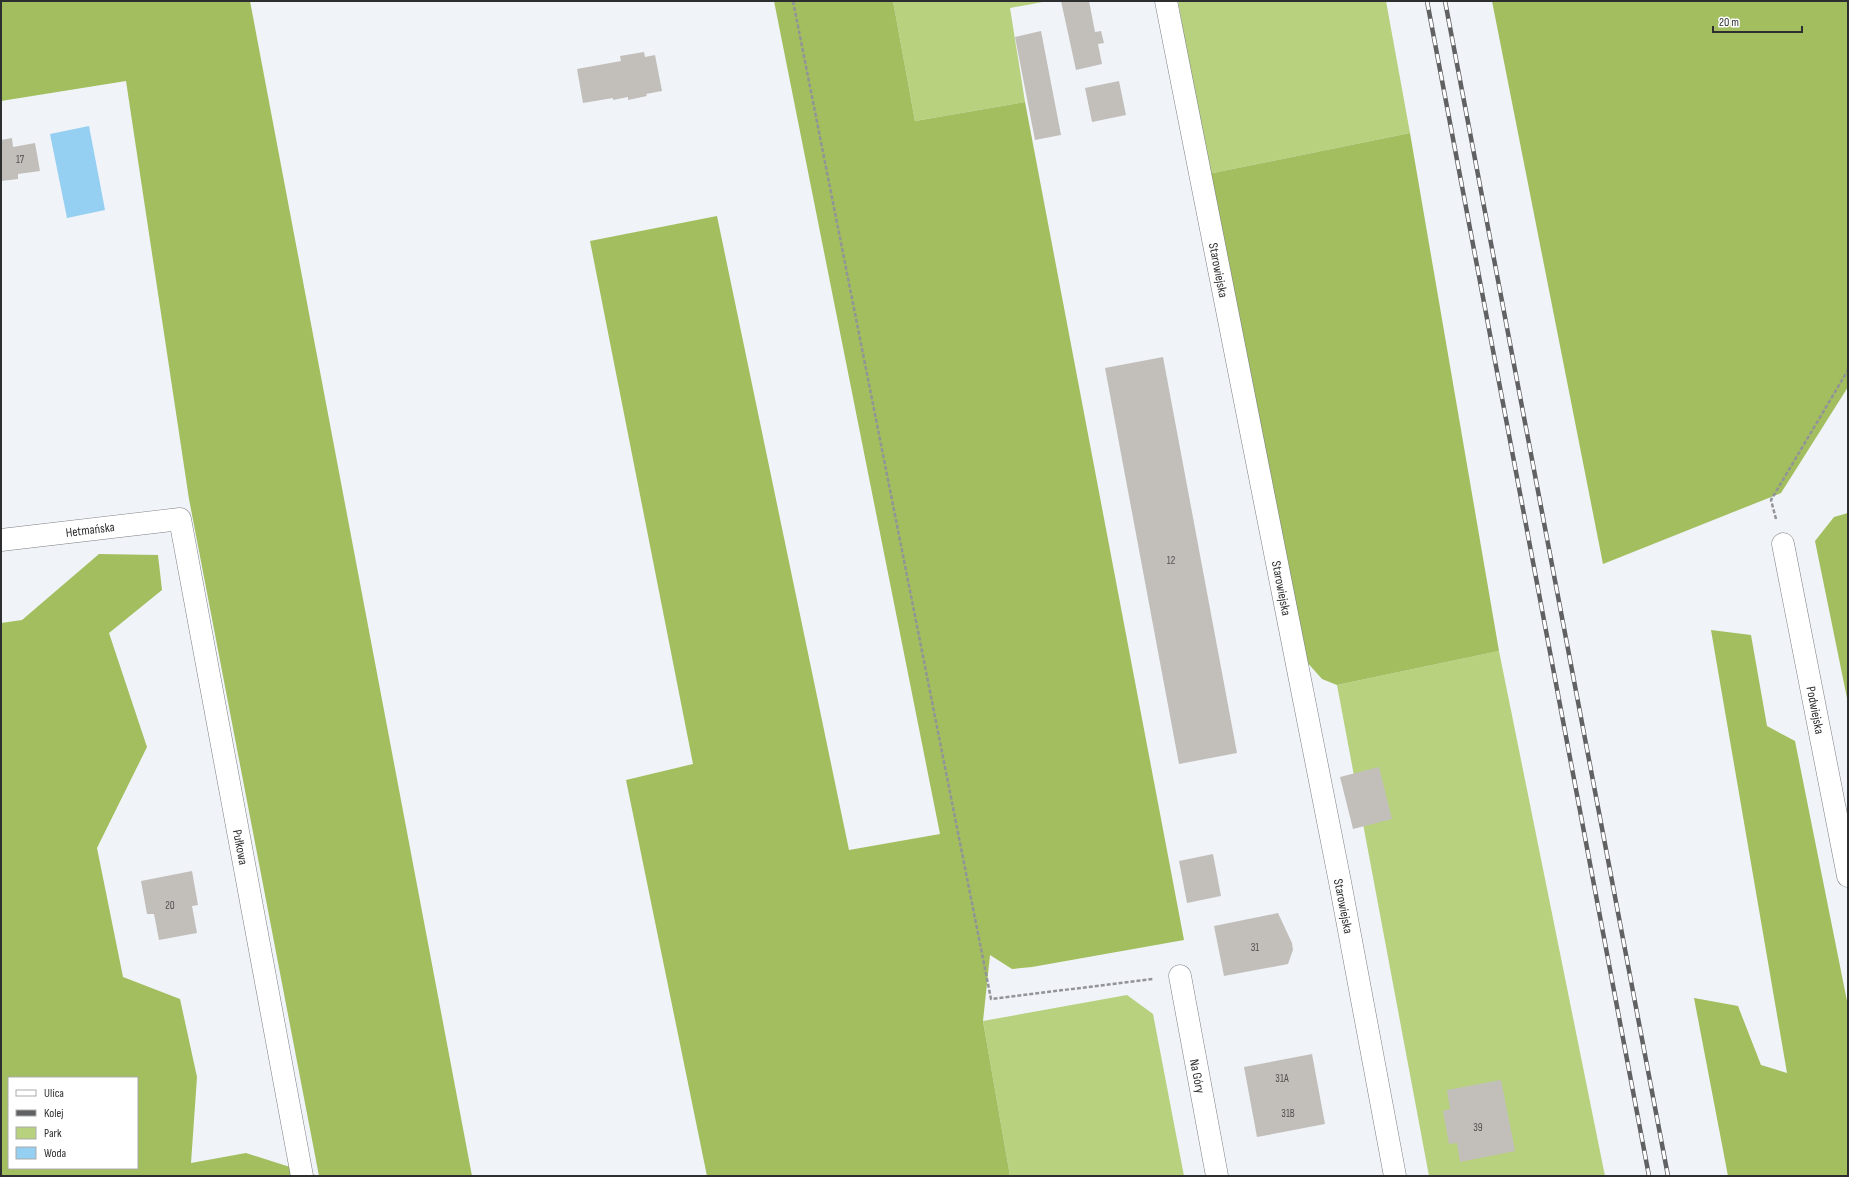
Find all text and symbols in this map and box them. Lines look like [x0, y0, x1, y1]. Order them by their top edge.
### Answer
scale bar [1713, 8, 1802, 34]
text: 20 m [1719, 15, 1739, 30]
house number: 17 [16, 153, 25, 166]
street label: Starowiejska [1205, 242, 1231, 299]
street label: Hetmańska [65, 519, 116, 541]
house number: 12 [1167, 554, 1176, 567]
street label: Starowiejska [1268, 560, 1294, 617]
street label: Podwiejska [1803, 685, 1827, 735]
street label: Pułkowa [229, 828, 251, 866]
street label: Starowiejska [1330, 878, 1356, 935]
house number: 20 [165, 899, 175, 912]
house number: 31 [1251, 941, 1259, 954]
street label: Na Góry [1186, 1058, 1208, 1095]
house number: 31A [1275, 1072, 1289, 1085]
legend [8, 1077, 138, 1169]
text: Ulica [44, 1086, 64, 1101]
text: Kolej [44, 1106, 63, 1121]
house number: 31B [1281, 1107, 1295, 1120]
house number: 39 [1473, 1121, 1483, 1134]
text: Park [44, 1126, 62, 1141]
text: Woda [44, 1146, 67, 1161]

